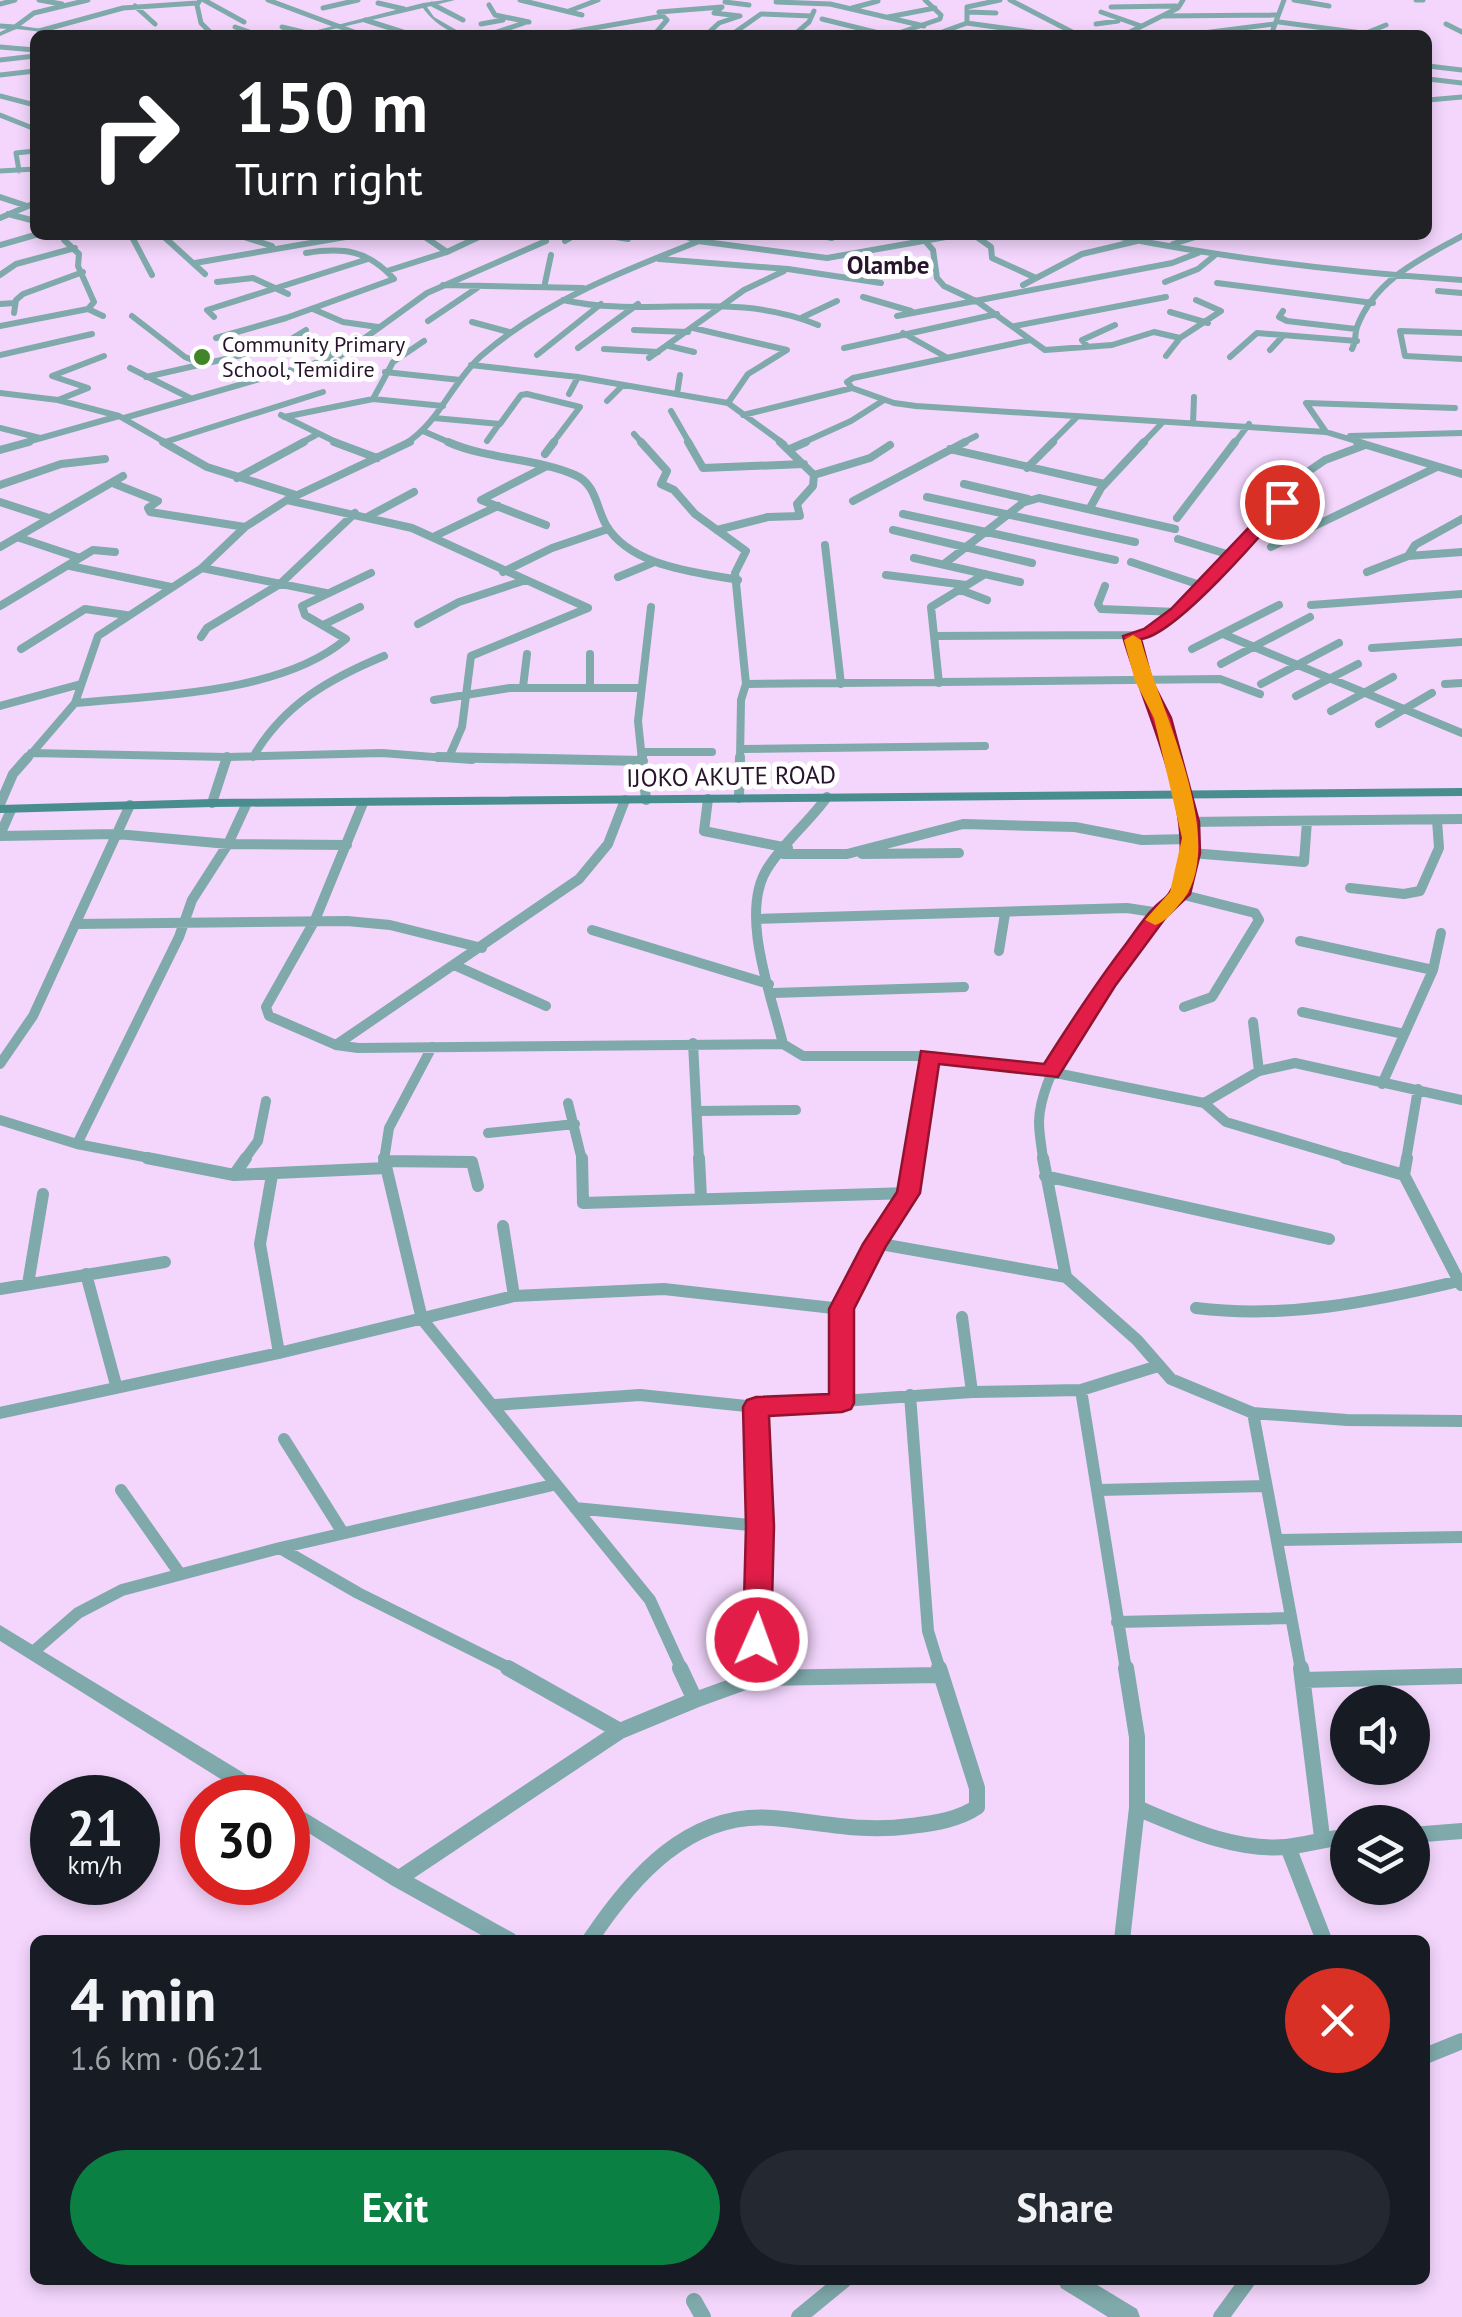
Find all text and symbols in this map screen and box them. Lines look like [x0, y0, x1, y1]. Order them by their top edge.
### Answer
text: 150 m [235, 61, 428, 151]
icon: right [70, 70, 200, 200]
text: Turn right [235, 149, 423, 207]
district label: Olambe [847, 249, 929, 281]
place label: Community Primary School, Temidire [222, 330, 406, 383]
marker: Community Primary School, Temidire [191, 346, 213, 368]
pin [1240, 460, 1325, 545]
icon: arrive [1255, 475, 1310, 530]
street label: IJOKO AKUTE ROAD [626, 758, 836, 794]
position arrow [705, 1588, 809, 1692]
map controls [1330, 1685, 1430, 1905]
button: sound [1330, 1685, 1430, 1785]
speed limit sign: 30 [180, 1775, 310, 1905]
text: 21 [67, 1795, 123, 1860]
button: layers [1330, 1805, 1430, 1905]
text: km/h [68, 1849, 122, 1881]
text: 4 min [70, 1960, 216, 2038]
button: close [1285, 1968, 1390, 2073]
text: 1.6 km · 06:21 [70, 2037, 264, 2079]
button: Exit [70, 2150, 720, 2265]
button: Share [740, 2150, 1390, 2265]

